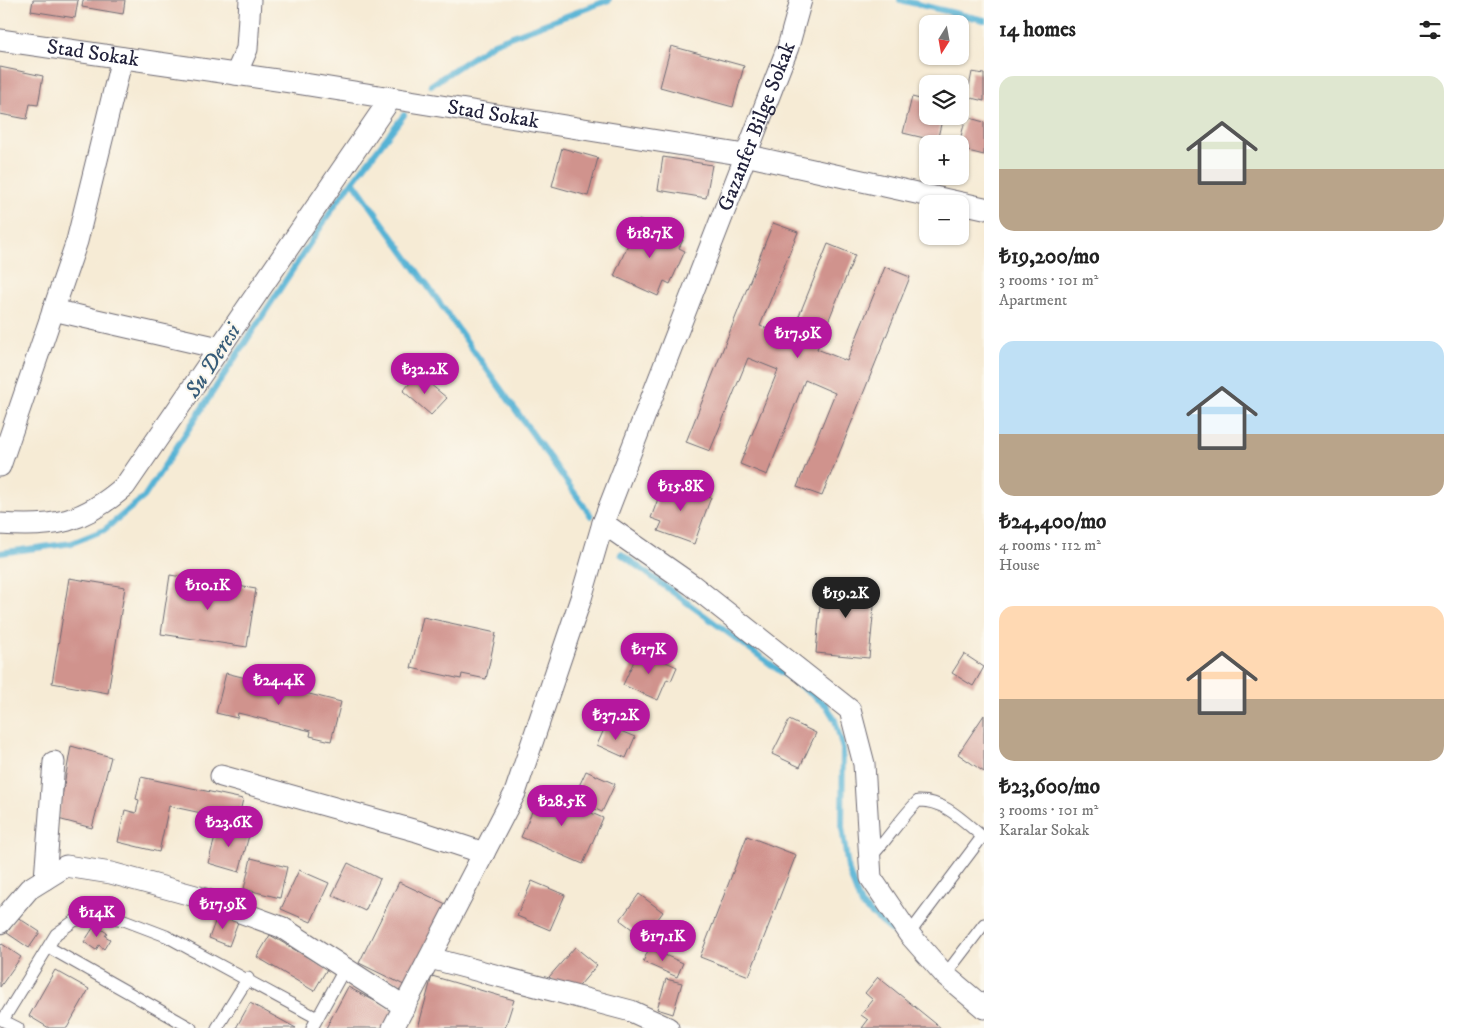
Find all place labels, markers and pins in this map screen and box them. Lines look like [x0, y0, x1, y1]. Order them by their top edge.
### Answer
pin: ₺18.7K [609, 216, 691, 259]
pin: ₺17.9K [757, 316, 839, 359]
pin: ₺32.2K [384, 352, 466, 395]
pin: ₺15.8K [640, 470, 722, 512]
pin: ₺10.1K [167, 568, 249, 611]
pin: ₺19.2K [805, 576, 887, 619]
pin: ₺17K [619, 632, 679, 675]
pin: ₺24.4K [238, 664, 320, 706]
pin: ₺37.2K [575, 698, 657, 741]
pin: ₺28.5K [521, 784, 603, 827]
pin: ₺23.6K [188, 806, 270, 848]
pin: ₺17.9K [182, 888, 264, 930]
pin: ₺14K [67, 896, 127, 938]
pin: ₺17.1K [622, 920, 704, 962]

